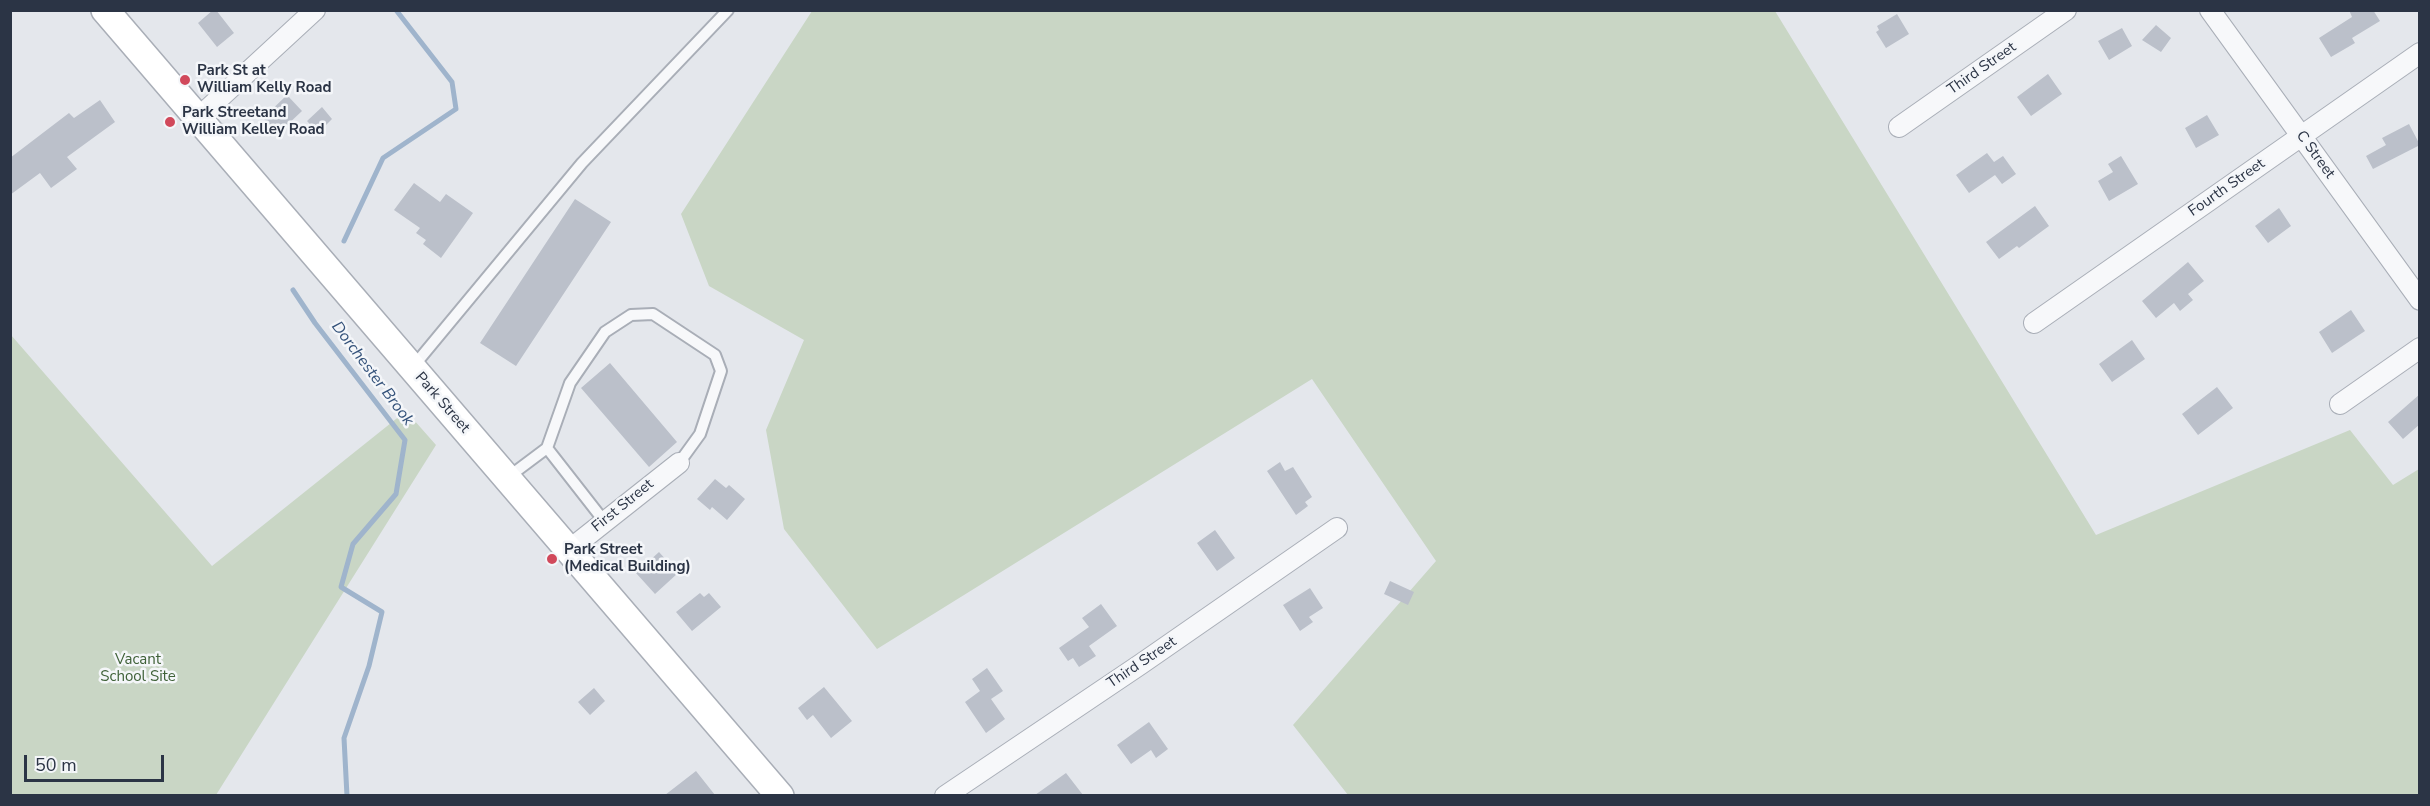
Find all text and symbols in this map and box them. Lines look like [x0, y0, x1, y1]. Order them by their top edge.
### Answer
street label: Third Street [1944, 39, 2020, 99]
place label: Park St at William Kelly Road [197, 62, 331, 97]
marker: Park St at William Kelly Road [178, 73, 192, 87]
place label: Park Streetand William Kelley Road [182, 104, 325, 139]
marker: Park Streetand William Kelley Road [163, 115, 177, 129]
street label: C Street [2292, 128, 2338, 182]
street label: Fourth Street [2185, 155, 2269, 221]
water label: Dorchester Brook [327, 318, 417, 430]
street label: Park Street [411, 369, 473, 437]
street label: First Street [589, 476, 657, 536]
place label: Park Street (Medical Building) [564, 541, 691, 576]
marker: Park Street (Medical Building) [545, 552, 559, 566]
street label: Third Street [1104, 633, 1180, 693]
park label: Vacant School Site [100, 651, 176, 686]
scale bar [27, 743, 166, 781]
text: 50 m [35, 753, 77, 777]

